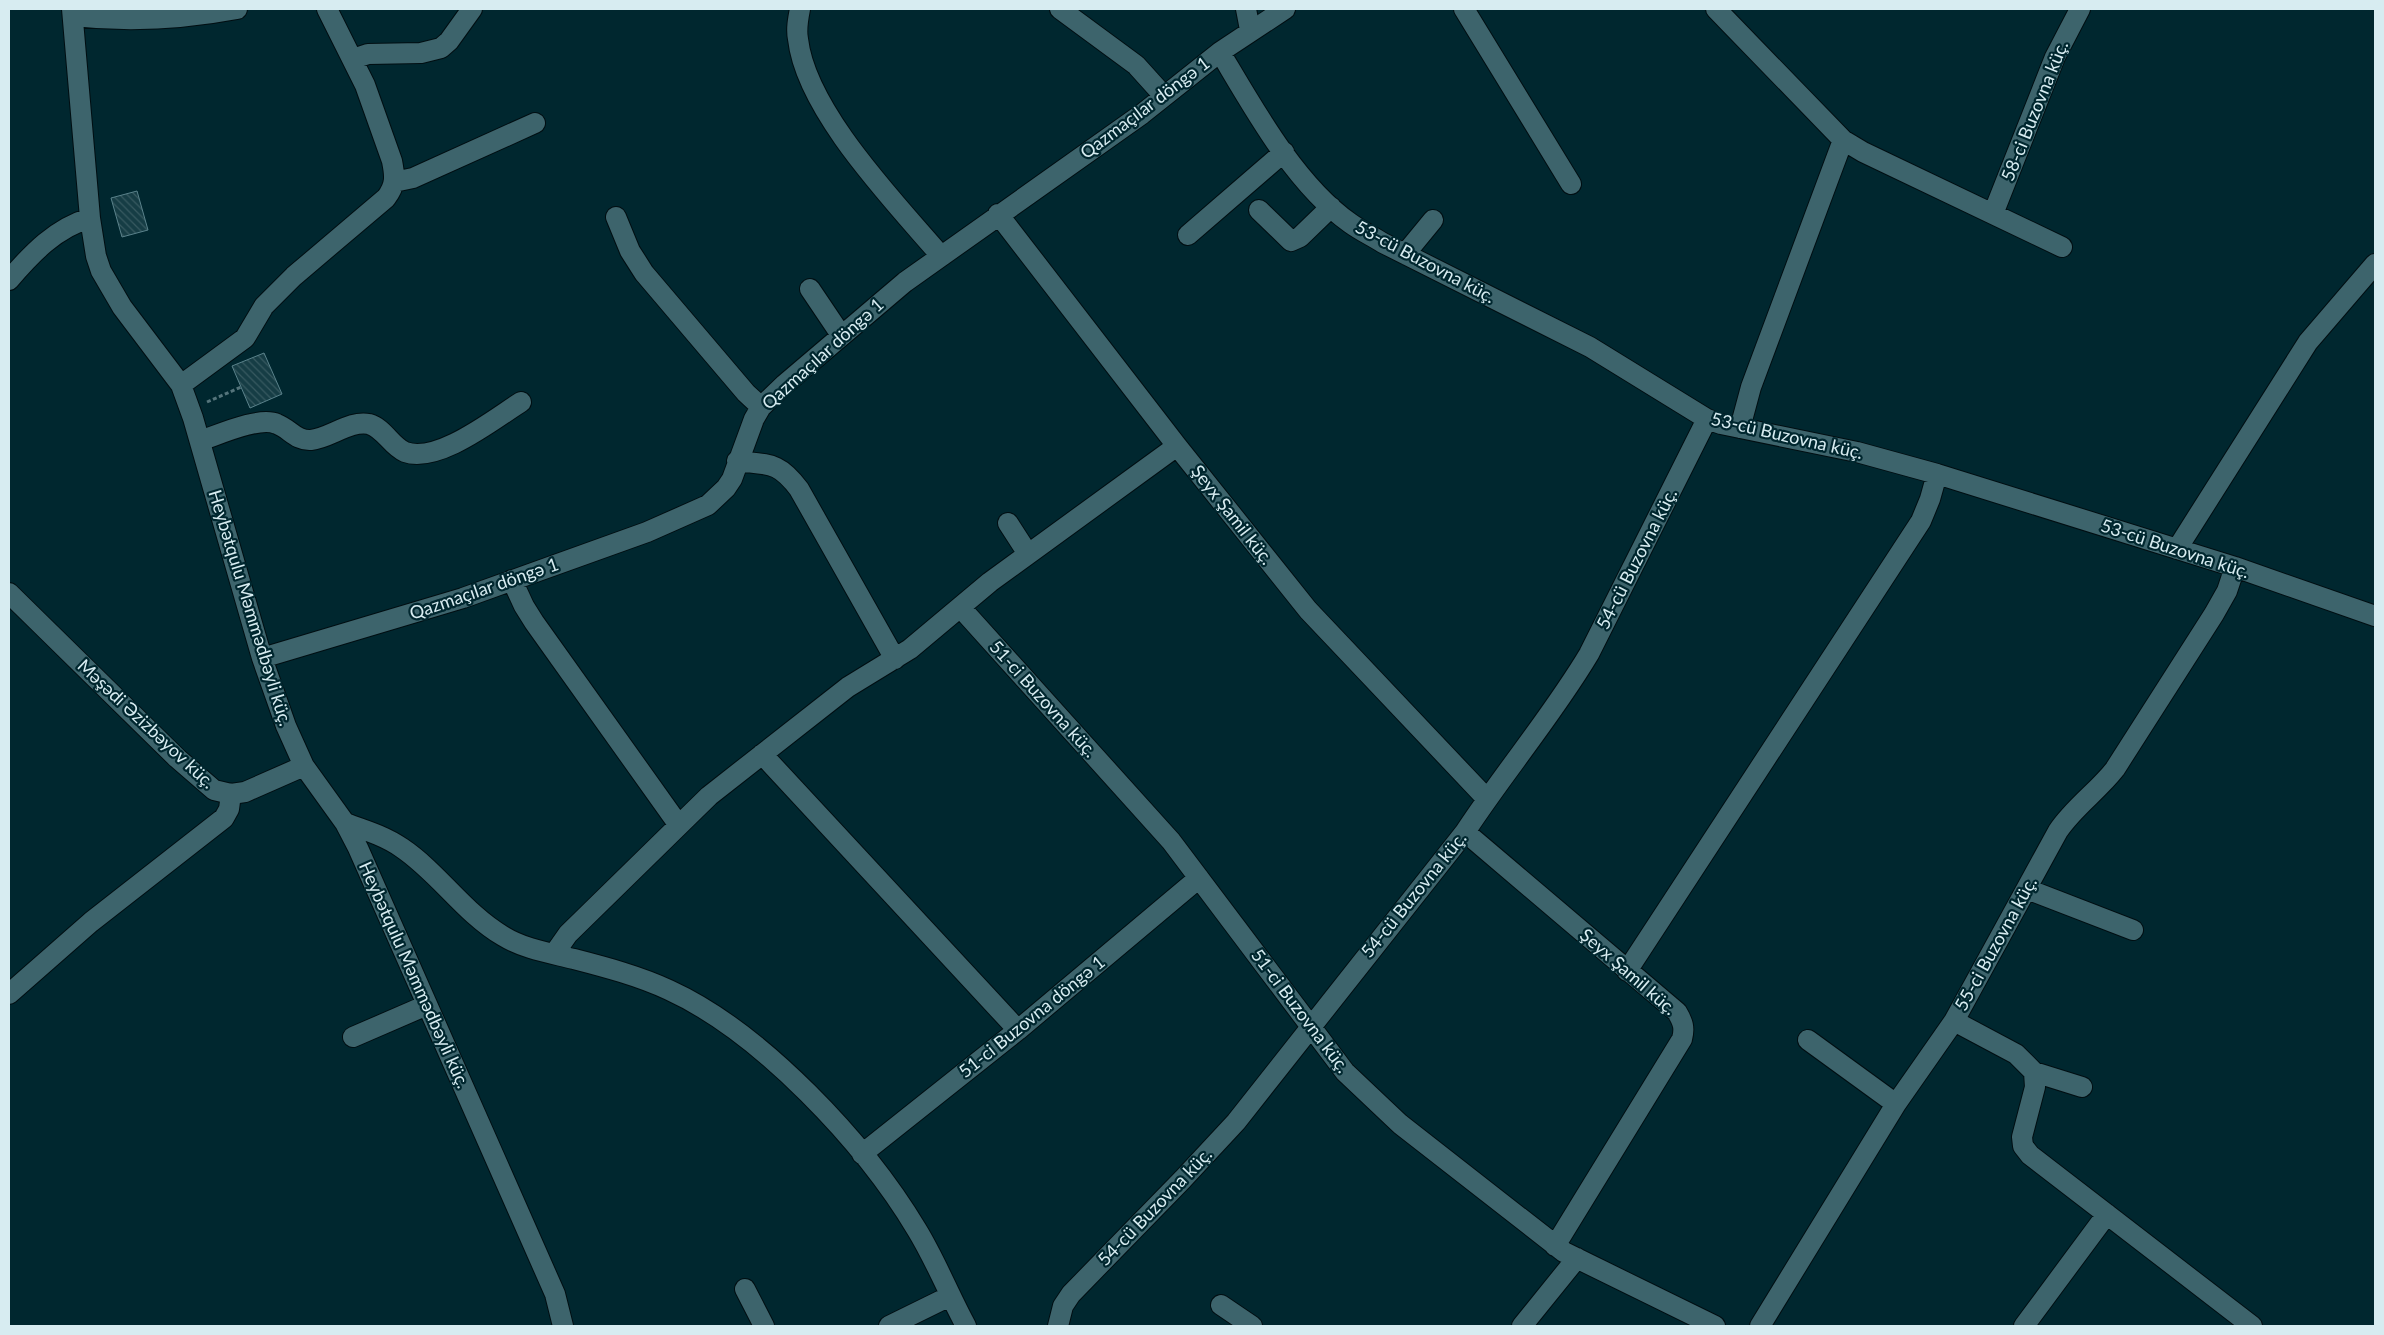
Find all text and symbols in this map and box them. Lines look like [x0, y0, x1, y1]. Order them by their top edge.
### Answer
street label: 58-ci Buzovna küç. [1996, 37, 2072, 184]
street label: Qazmaçılar döngə 1 [1075, 51, 1213, 163]
street label: 53-cü Buzovna küç. [1352, 215, 1499, 307]
street label: Qazmaçılar döngə 1 [757, 293, 888, 414]
street label: 53-cü Buzovna küç. [1709, 407, 1865, 463]
street label: Şeyx Şamil küç. [1187, 460, 1279, 569]
street label: 54-cü Buzovna küç. [1591, 484, 1681, 633]
street label: Heybətqulu Məmmədbəyli küç. [205, 487, 297, 728]
street label: 53-cü Buzovna küç. [2098, 514, 2252, 582]
street label: Qazmaçılar döngə 1 [406, 552, 561, 624]
street label: 51-ci Buzovna küç. [986, 635, 1102, 761]
street label: Məşədi Əzizbəyov küç. [74, 654, 220, 793]
street label: 54-cü Buzovna küç. [1356, 827, 1471, 962]
street label: Heybətqulu Məmmədbəyli küç. [355, 858, 475, 1091]
street label: 55-ci Buzovna küç. [1949, 873, 2041, 1014]
street label: Şeyx Şamil küç. [1576, 923, 1681, 1019]
street label: 51-ci Buzovna küç. [1247, 944, 1355, 1077]
street label: 51-ci Buzovna döngə 1 [954, 951, 1109, 1082]
street label: 54-cü Buzovna küç. [1092, 1143, 1216, 1270]

